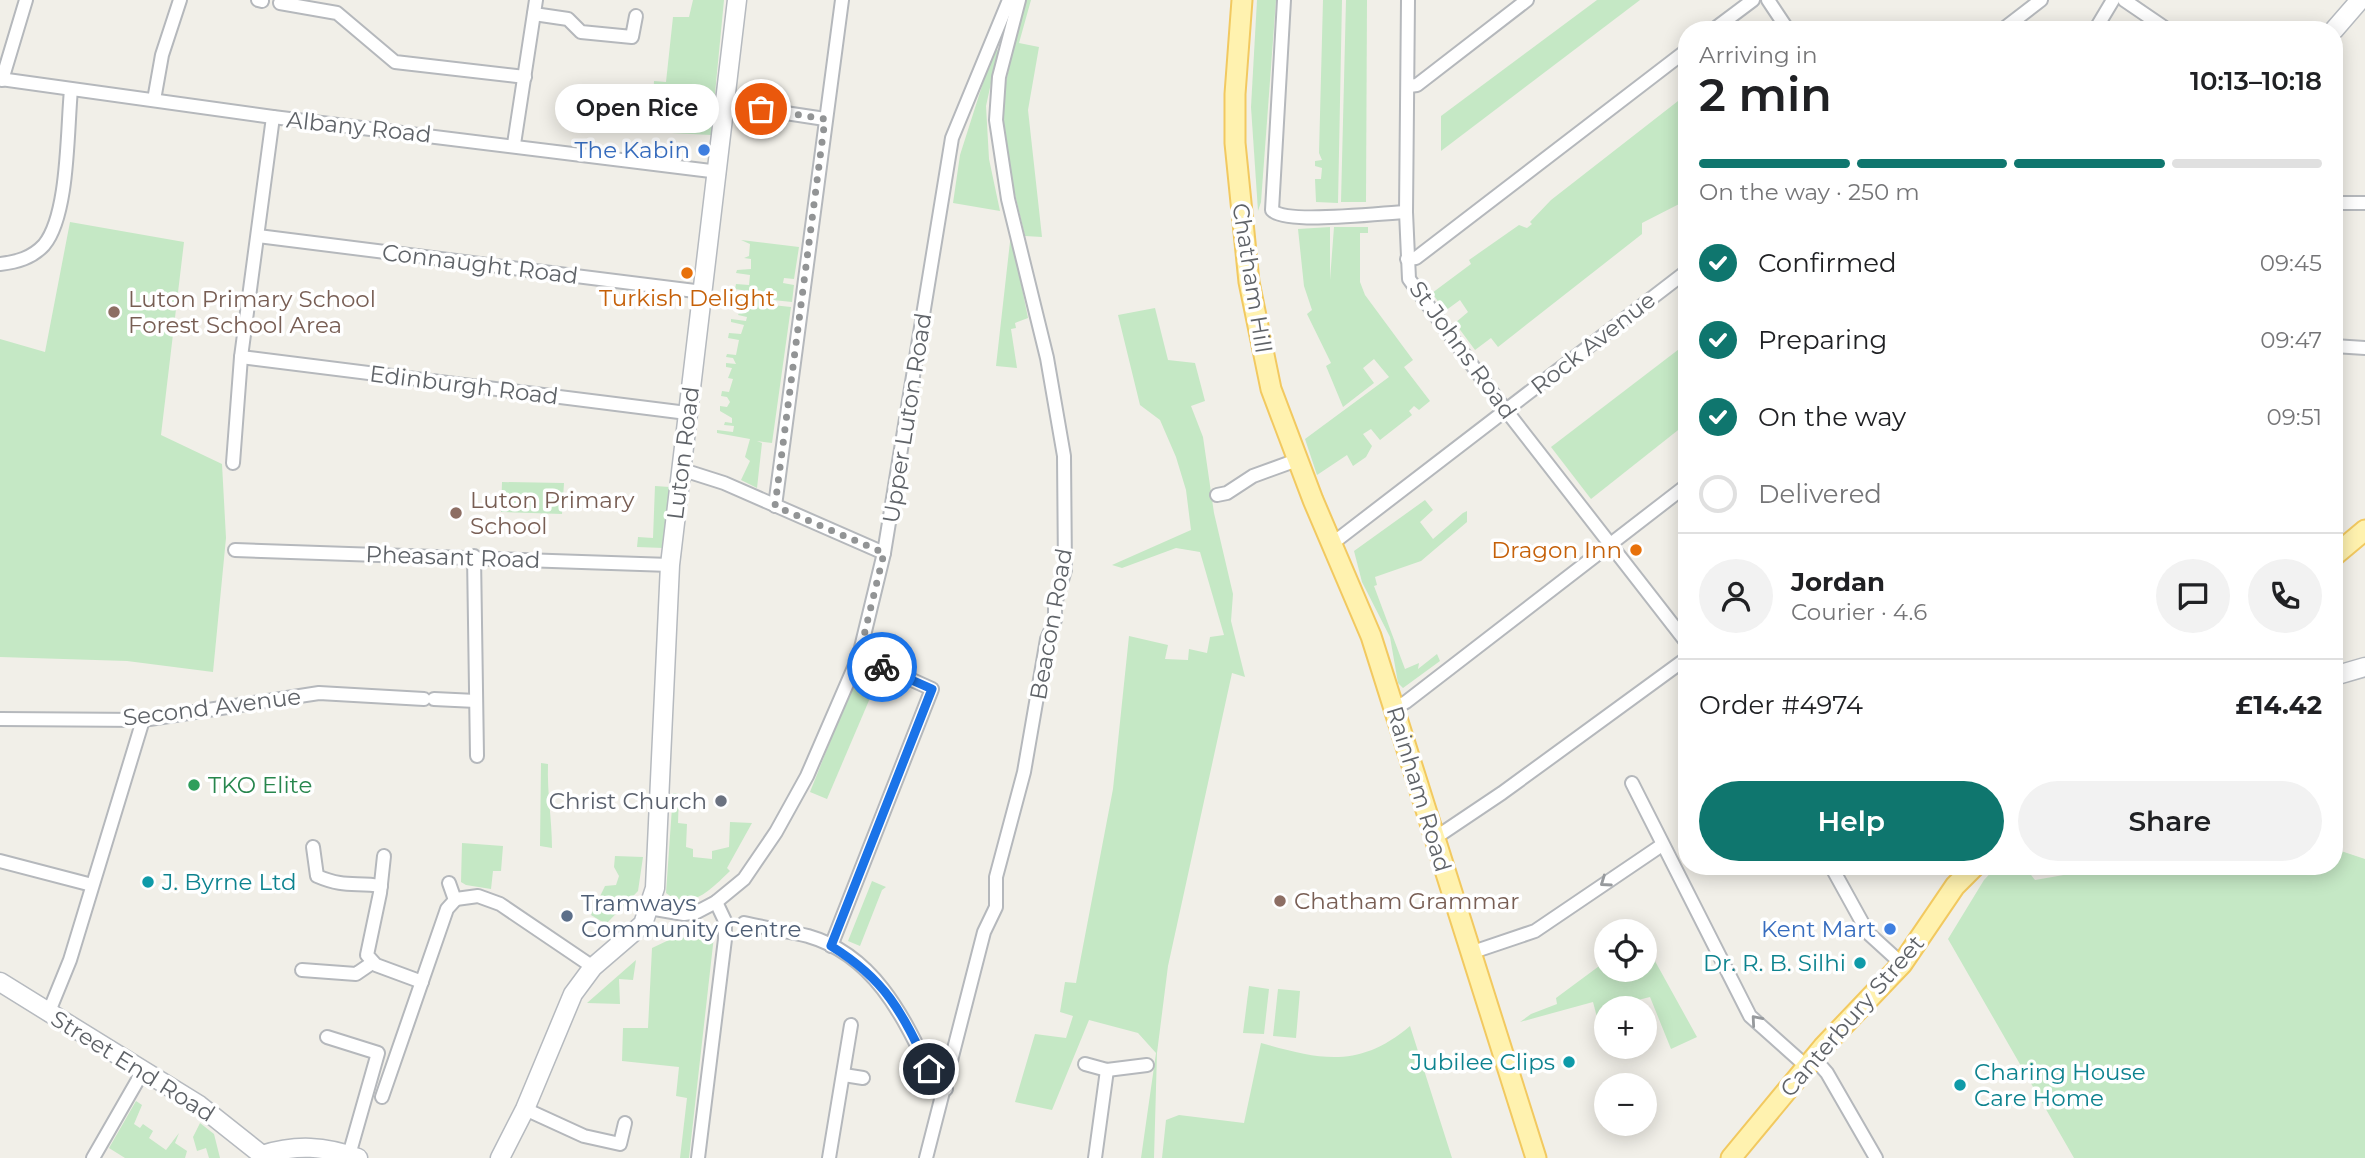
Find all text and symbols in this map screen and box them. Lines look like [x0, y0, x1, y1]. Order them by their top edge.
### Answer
text: Arriving in [1699, 41, 1818, 69]
text: 10:13–10:18 [2190, 65, 2322, 97]
text: 2 min [1699, 66, 1832, 123]
pin [731, 79, 791, 139]
callout: Open Rice [554, 84, 719, 134]
icon: bag [742, 90, 780, 128]
text: Open Rice [576, 94, 698, 122]
street label: Albany Road [285, 105, 433, 149]
place label: The Kabin [574, 136, 690, 164]
marker: The Kabin [696, 142, 712, 158]
text: On the way · 250 m [1699, 178, 1920, 206]
street label: Chatham Hill [1226, 201, 1278, 355]
street label: Connaught Road [380, 238, 580, 290]
icon: check [1699, 244, 1737, 282]
text: Confirmed [1758, 247, 1897, 279]
text: 09:45 [2260, 249, 2322, 277]
marker: Turkish Delight [679, 265, 695, 281]
street label: St Johns Road [1403, 275, 1523, 425]
place label: Turkish Delight [599, 284, 775, 312]
place label: Luton Primary School Forest School Area [128, 285, 376, 339]
street label: Rock Avenue [1525, 286, 1661, 400]
marker: Luton Primary School Forest School Area [106, 304, 122, 320]
street label: Upper Luton Road [877, 311, 937, 525]
icon: check [1699, 321, 1737, 359]
text: Preparing [1758, 324, 1887, 356]
text: 09:47 [2260, 326, 2322, 354]
street label: Edinburgh Road [368, 360, 560, 410]
street label: Luton Road [661, 385, 705, 521]
icon: check [1699, 398, 1737, 436]
text: On the way [1758, 401, 1906, 433]
text: 09:51 [2267, 403, 2322, 431]
text: Delivered [1758, 478, 1882, 510]
place label: Luton Primary School [470, 486, 635, 540]
marker: Luton Primary School [448, 505, 464, 521]
place label: Dragon Inn [1491, 536, 1622, 564]
street label: Pheasant Road [365, 540, 541, 574]
marker: Dragon Inn [1628, 542, 1644, 558]
street label: Beacon Road [1024, 546, 1078, 702]
button: person [1699, 559, 1773, 633]
button: chat [2156, 559, 2230, 633]
button: phone [2248, 559, 2322, 633]
text: Jordan [1791, 566, 1885, 598]
text: Courier · 4.6 [1791, 598, 1927, 626]
courier [847, 632, 917, 702]
icon: bike [863, 648, 901, 686]
street label: Second Avenue [121, 682, 303, 732]
text: Order #4974 [1699, 689, 1863, 721]
text: £14.42 [2236, 689, 2322, 721]
street label: Rainham Road [1381, 703, 1457, 875]
place label: TKO Elite [208, 771, 312, 799]
marker: TKO Elite [186, 777, 202, 793]
button: Help [1699, 781, 2004, 861]
button: Share [2018, 781, 2322, 861]
place label: Christ Church [549, 787, 707, 815]
marker: Christ Church [713, 793, 729, 809]
place label: J. Byrne Ltd [161, 868, 296, 896]
marker: J. Byrne Ltd [140, 874, 156, 890]
one-way arrow [1600, 874, 1613, 886]
place label: Chatham Grammar [1294, 887, 1520, 915]
place label: Tramways Community Centre [581, 889, 801, 943]
marker: Chatham Grammar [1272, 893, 1288, 909]
marker: Tramways Community Centre [559, 908, 575, 924]
place label: Kent Mart [1761, 915, 1876, 943]
map controls [1594, 919, 1657, 1136]
button: locate [1594, 919, 1657, 982]
marker: Kent Mart [1882, 921, 1898, 937]
street label: Canterbury Street [1774, 929, 1930, 1103]
place label: Dr. R. B. Silhi [1703, 949, 1846, 977]
marker: Dr. R. B. Silhi [1852, 955, 1868, 971]
button: + [1594, 996, 1657, 1059]
street label: Street End Road [46, 1004, 220, 1128]
one-way arrow [1752, 1015, 1764, 1028]
pin [899, 1039, 959, 1099]
place label: Jubilee Clips [1410, 1048, 1555, 1076]
icon: home [910, 1050, 948, 1088]
marker: Jubilee Clips [1561, 1054, 1577, 1070]
place label: Charing House Care Home [1974, 1058, 2146, 1112]
button: − [1594, 1073, 1657, 1136]
marker: Charing House Care Home [1952, 1077, 1968, 1093]

